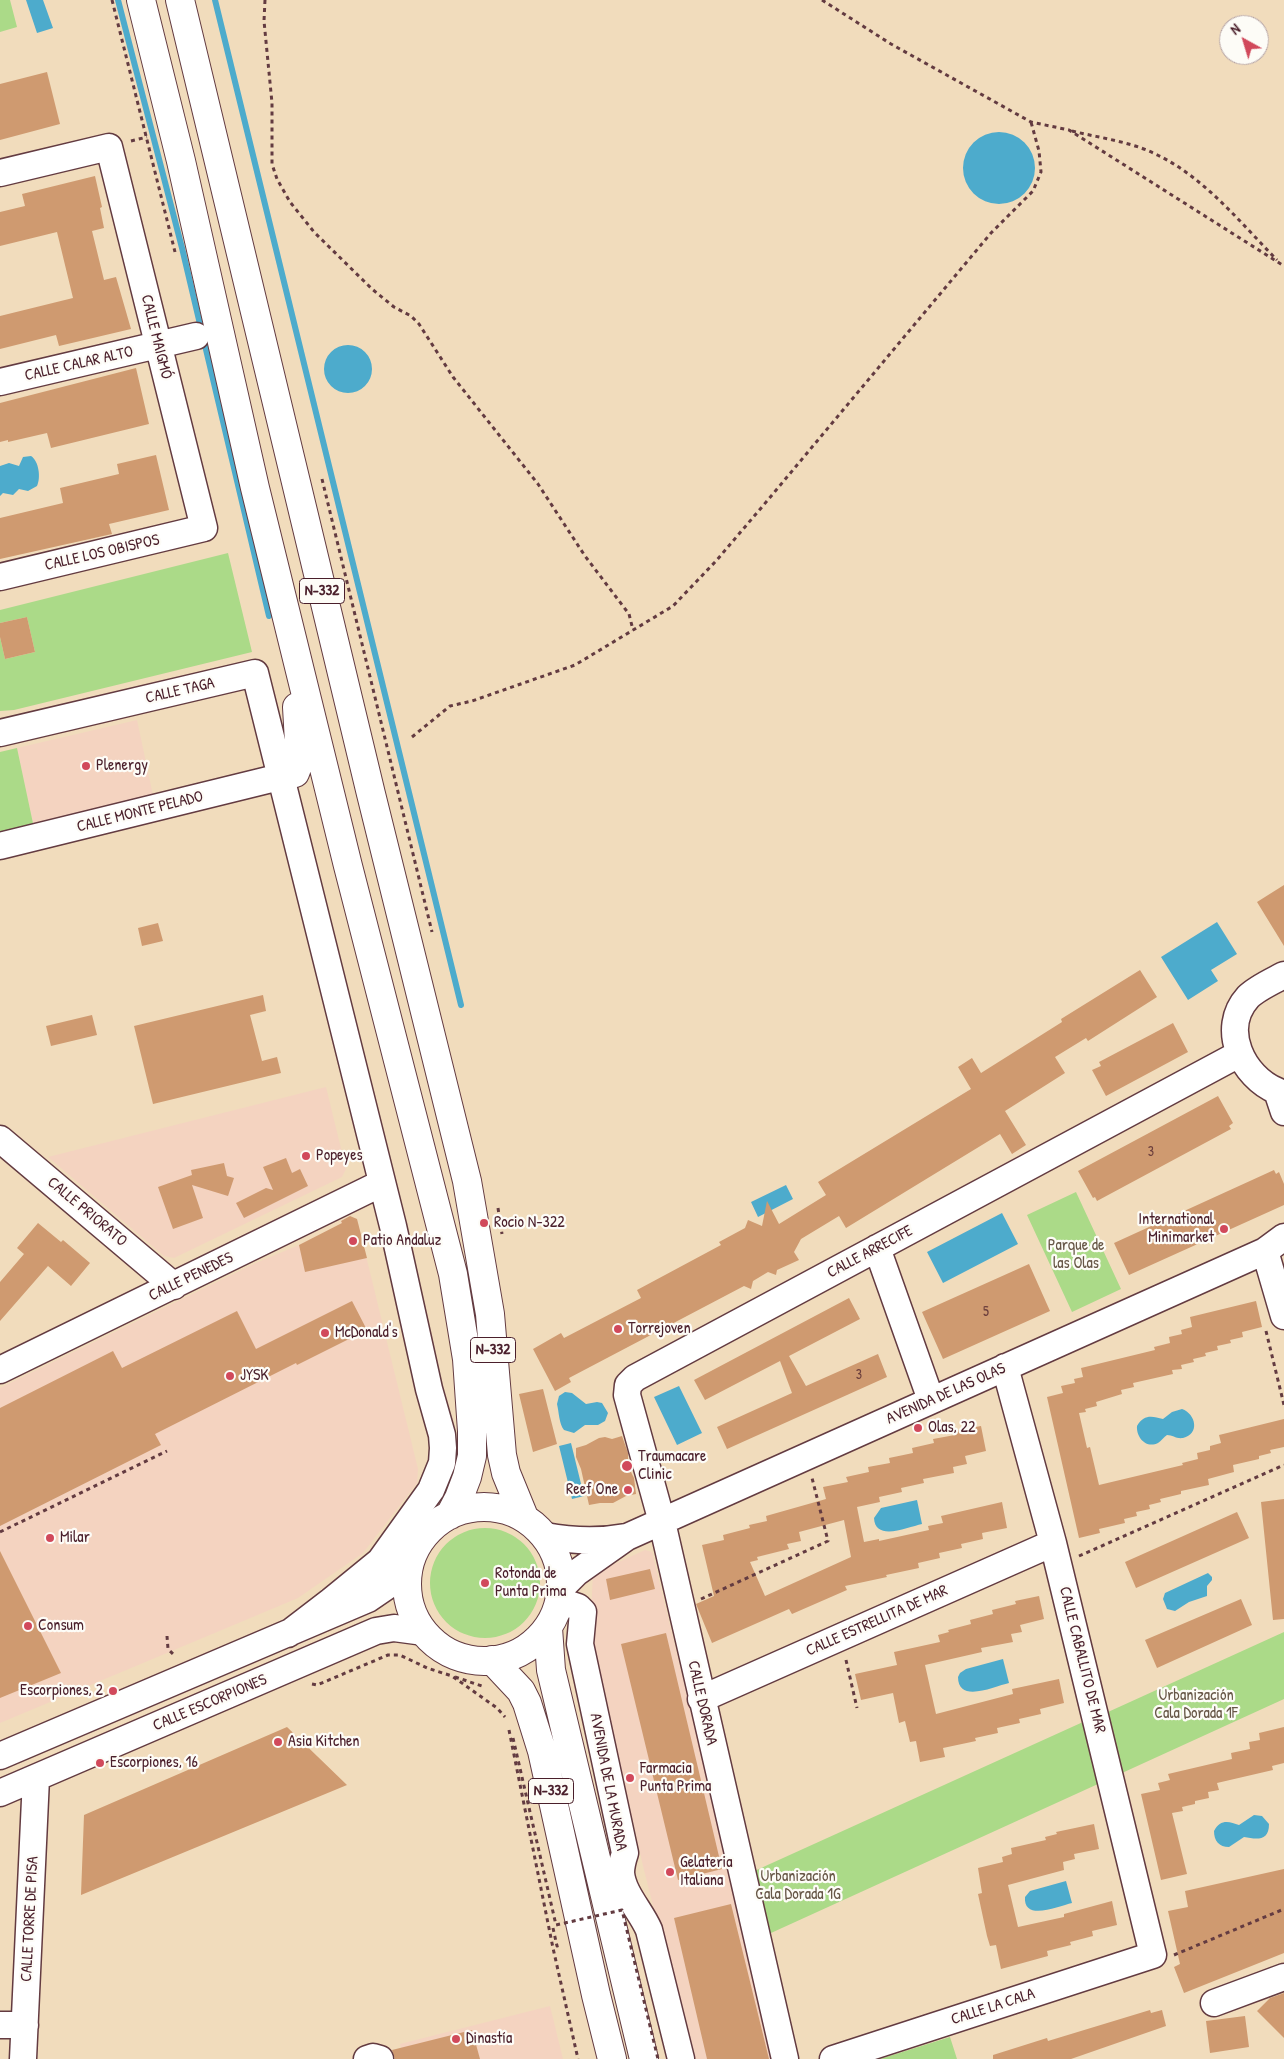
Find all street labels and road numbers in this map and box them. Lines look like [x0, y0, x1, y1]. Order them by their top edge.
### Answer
street label: CALLE MAIGMÓ [136, 293, 176, 381]
street label: CALLE CALAR ALTO [23, 342, 135, 386]
street label: CALLE LOS OBISPOS [43, 530, 161, 576]
road number: N-332 [300, 578, 344, 604]
street label: CALLE TAGA [144, 674, 216, 708]
street label: CALLE MONTE PELADO [75, 787, 205, 837]
street label: CALLE PRIORATO [43, 1173, 131, 1251]
street label: CALLE ARRECIFE [824, 1221, 916, 1283]
street label: CALLE PENEDES [146, 1248, 236, 1306]
road number: N-332 [470, 1338, 516, 1362]
street label: AVENIDA DE LAS OLAS [883, 1359, 1009, 1429]
street label: CALLE ESTRELLITA DE MAR [803, 1581, 951, 1661]
street label: CALLE CABALLITO DE MAR [1054, 1585, 1110, 1735]
street label: CALLE DORADA [683, 1659, 721, 1747]
street label: CALLE ESCORPIONES [150, 1670, 270, 1736]
street label: AVENIDA DE LA MURADA [585, 1712, 631, 1852]
road number: N-332 [528, 1778, 574, 1804]
street label: CALLE TORRE DE PISA [17, 1856, 43, 1982]
street label: CALLE LA CALA [949, 1984, 1037, 2030]

